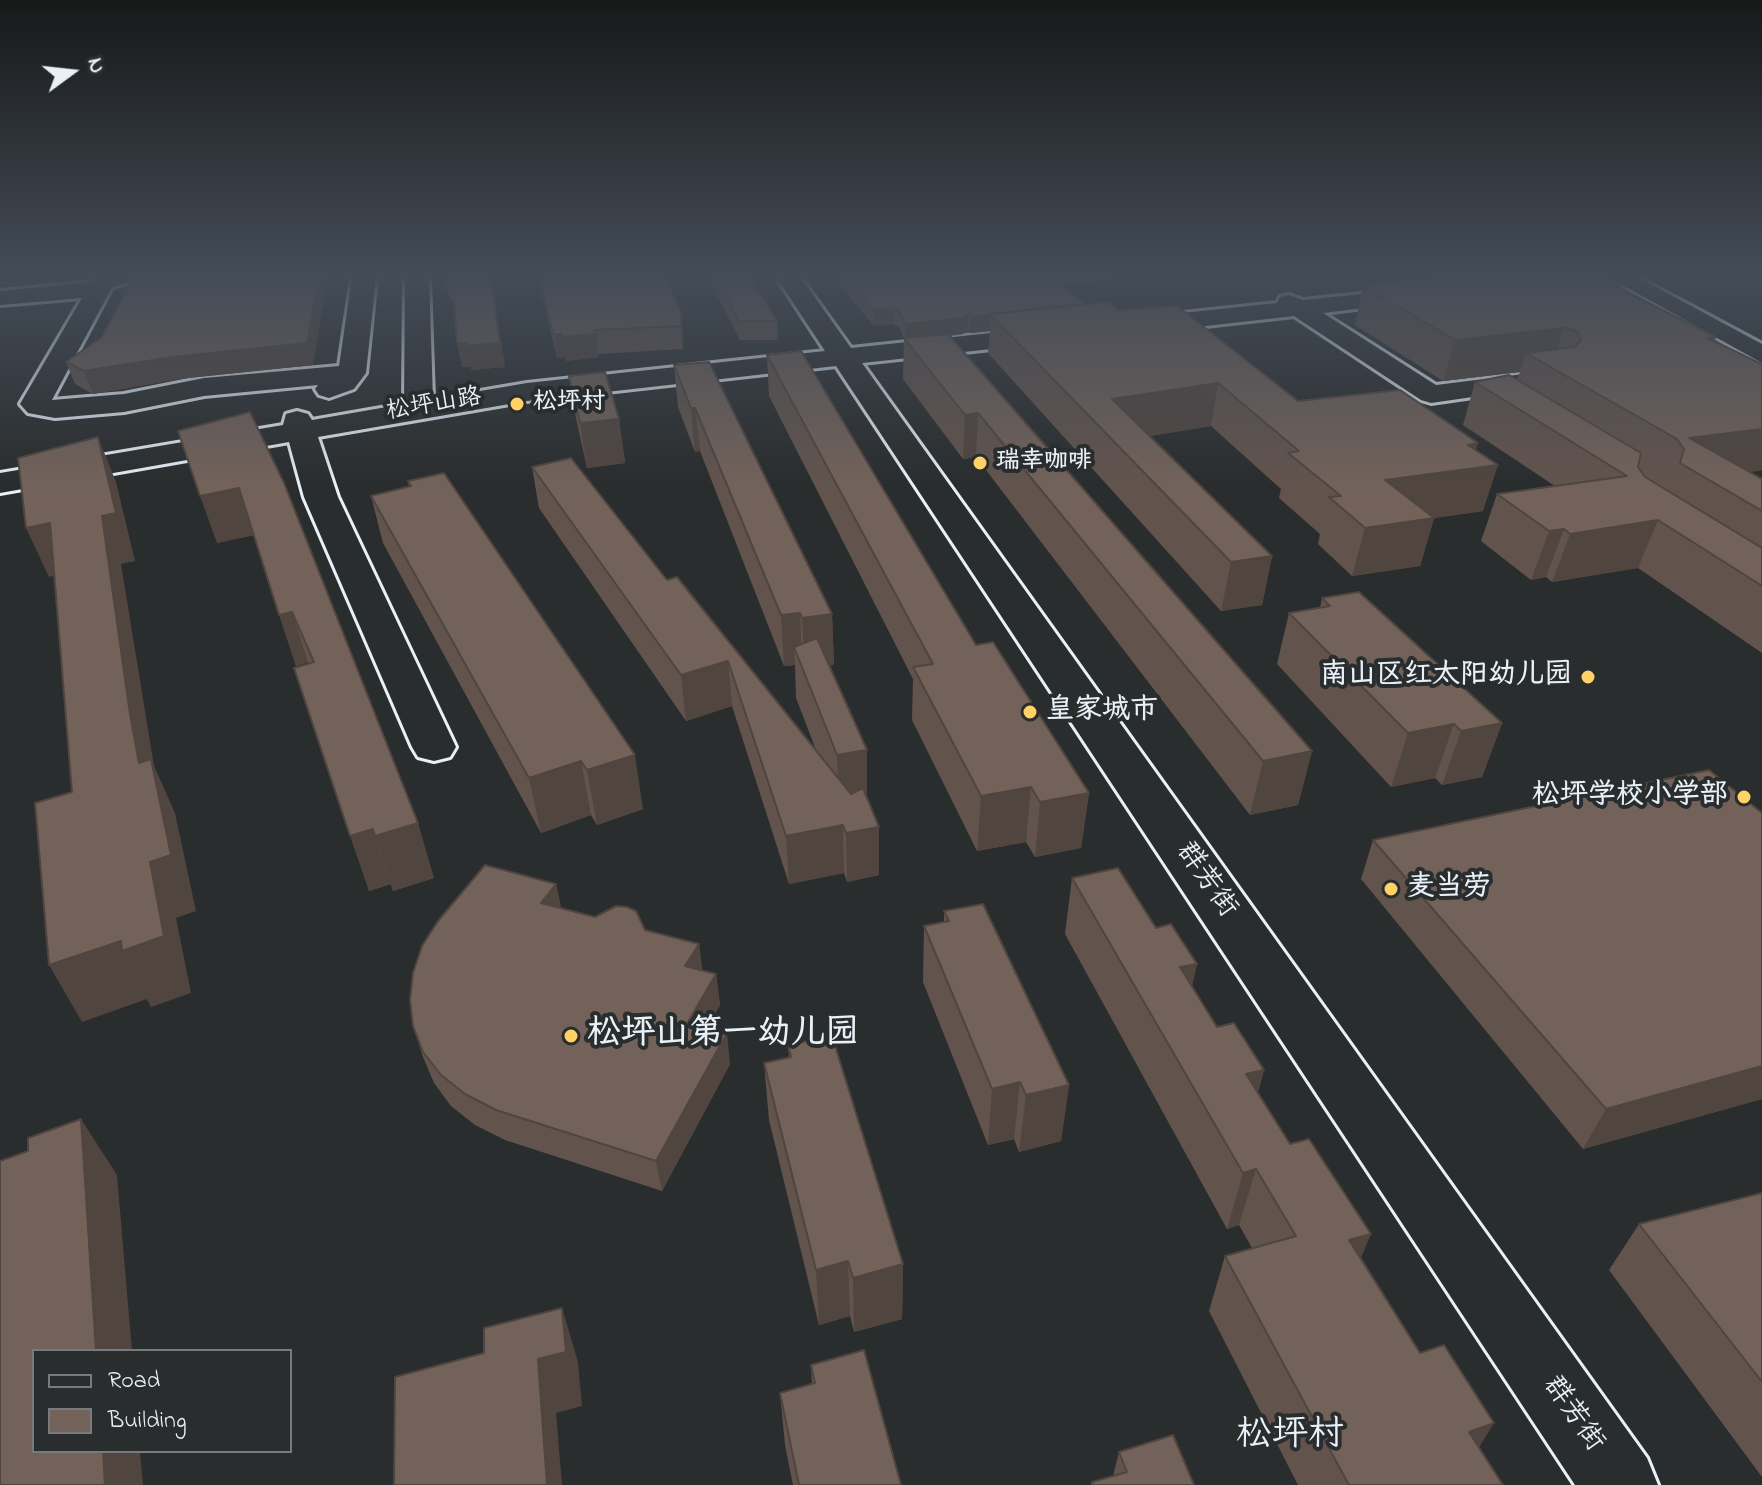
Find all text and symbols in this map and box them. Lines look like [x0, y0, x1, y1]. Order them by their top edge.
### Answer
north arrow [32, 32, 112, 112]
text: N [78, 54, 113, 77]
street label: 松坪山路 [384, 384, 484, 428]
place label: 松坪村 [533, 390, 605, 418]
marker: 松坪村 [508, 395, 526, 413]
place label: 瑞幸咖啡 [996, 449, 1092, 477]
marker: 瑞幸咖啡 [971, 454, 989, 472]
place label: 南山区红太阳幼儿园 [1320, 660, 1572, 694]
marker: 南山区红太阳幼儿园 [1579, 668, 1597, 686]
place label: 皇家城市 [1046, 695, 1158, 729]
marker: 皇家城市 [1021, 703, 1039, 721]
place label: 松坪学校小学部 [1532, 780, 1728, 814]
marker: 松坪学校小学部 [1735, 788, 1753, 806]
street label: 群芳街 [1167, 837, 1243, 925]
place label: 麦当劳 [1407, 872, 1491, 906]
marker: 麦当劳 [1382, 880, 1400, 898]
place label: 松坪山第一幼儿园 [587, 1016, 859, 1056]
marker: 松坪山第一幼儿园 [562, 1027, 580, 1045]
legend [32, 1349, 292, 1453]
text: Road [108, 1364, 160, 1399]
street label: 群芳街 [1534, 1371, 1610, 1459]
text: Building [108, 1404, 187, 1439]
district label: 松坪村 [1236, 1416, 1344, 1460]

